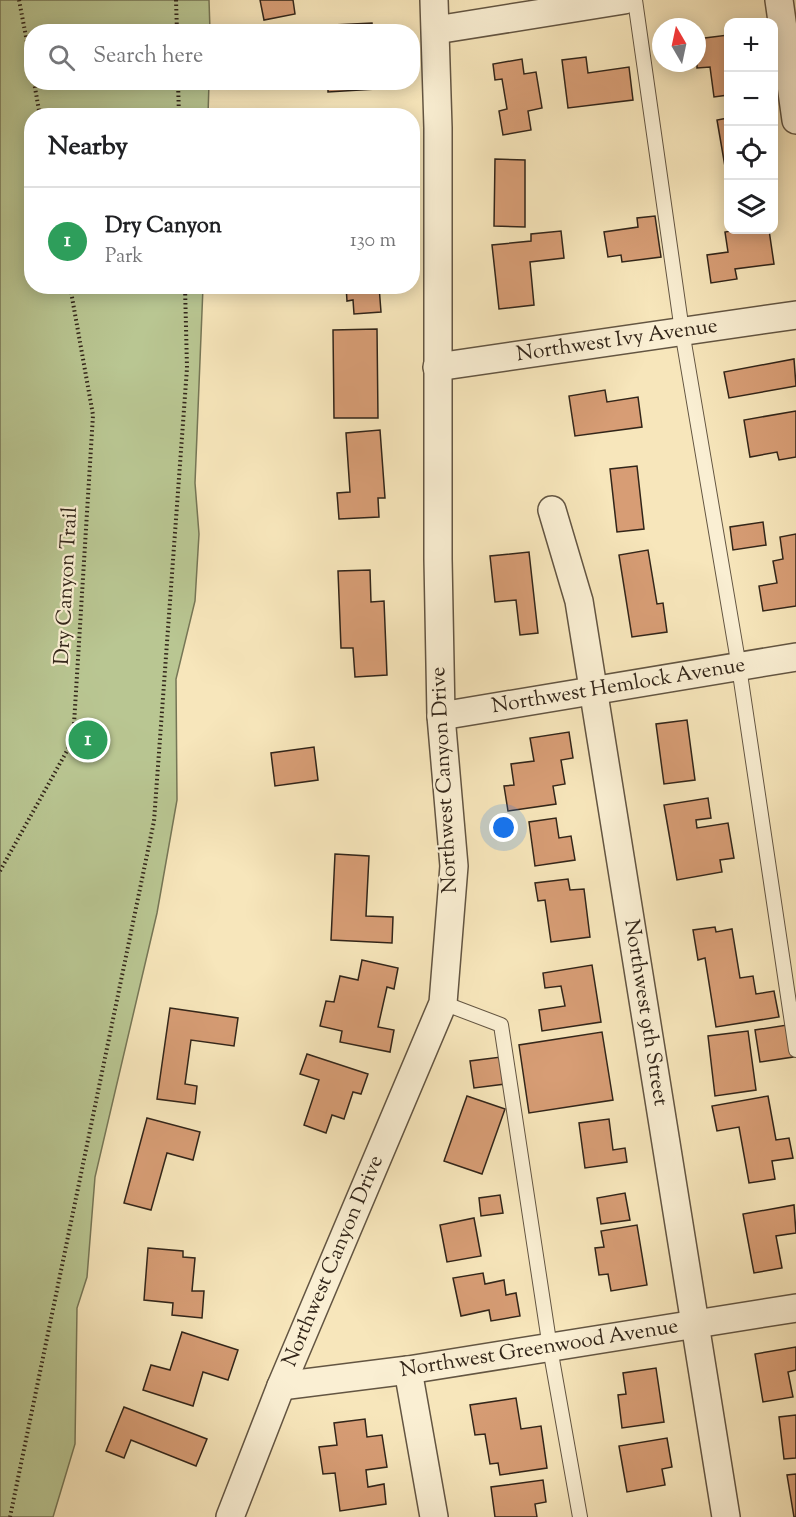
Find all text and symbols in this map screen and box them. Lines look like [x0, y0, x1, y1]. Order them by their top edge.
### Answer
north arrow [652, 18, 706, 72]
map controls [724, 18, 778, 234]
button: + [724, 18, 778, 72]
search box [24, 24, 420, 90]
icon: search [45, 41, 78, 74]
text: Search here [93, 41, 203, 73]
button: − [724, 72, 778, 126]
button: locate [724, 126, 778, 180]
text: Nearby [48, 129, 128, 166]
button: layers [724, 180, 778, 234]
text: Dry Canyon [105, 211, 222, 243]
text: 1 [64, 227, 71, 256]
text: 130 m [350, 227, 396, 256]
text: Park [105, 243, 143, 272]
street label: Northwest Ivy Avenue [515, 312, 720, 370]
street label: Dry Canyon Trail [48, 506, 86, 666]
street label: Northwest Hemlock Avenue [490, 651, 748, 722]
street label: Northwest Canyon Drive [424, 666, 466, 894]
pin: 1 [68, 718, 107, 762]
your location [489, 813, 518, 842]
street label: Northwest 9th Street [615, 917, 675, 1108]
street label: Northwest Canyon Drive [276, 1151, 392, 1372]
street label: Northwest Greenwood Avenue [398, 1312, 681, 1386]

